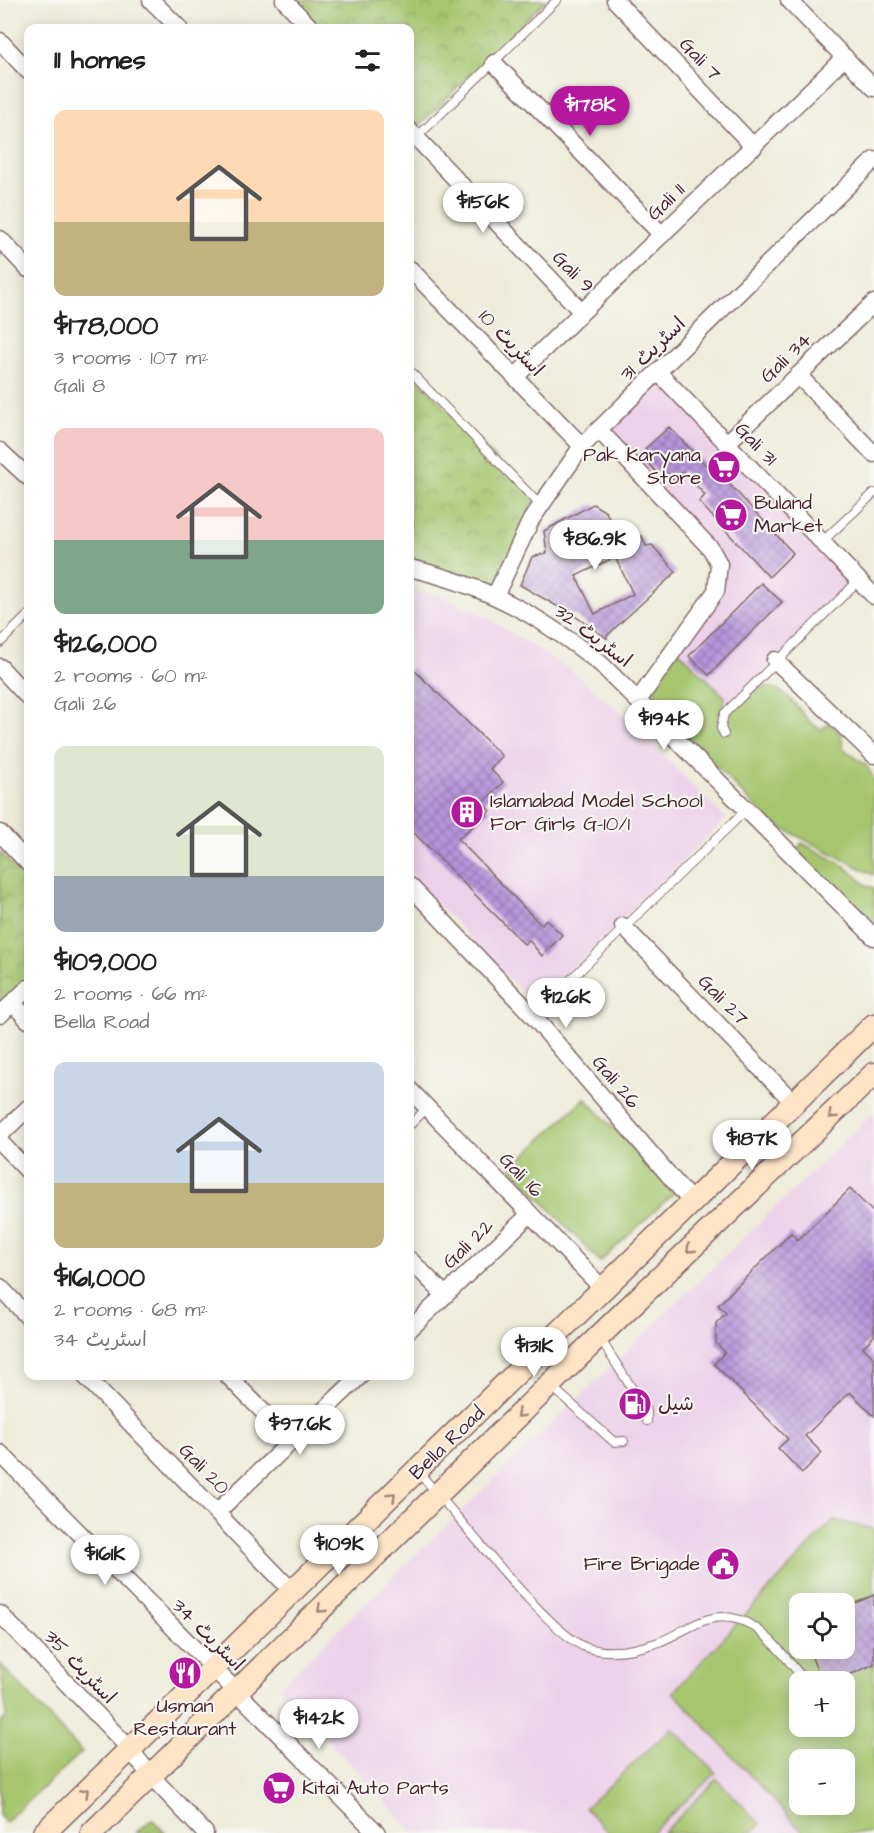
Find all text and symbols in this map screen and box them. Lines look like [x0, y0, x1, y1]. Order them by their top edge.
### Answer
street label: Gali 7 [673, 31, 727, 87]
text: 11 homes [54, 42, 146, 78]
icon: filters [351, 44, 384, 77]
pin: $178K [548, 86, 632, 137]
text: $178K [564, 91, 616, 119]
icon: home [165, 149, 273, 257]
street label: Gali 11 [641, 177, 692, 227]
pin: $156K [441, 183, 525, 234]
text: $156K [457, 188, 509, 216]
street label: Gali 9 [546, 244, 600, 300]
street label: اسٹریٹ 10 [472, 303, 550, 383]
text: $178,000 [54, 308, 158, 344]
street label: اسٹریٹ 31 [614, 311, 692, 387]
street label: Gali 34 [754, 326, 818, 390]
text: 3 rooms · 107 m² [54, 344, 209, 372]
text: Gali 8 [54, 372, 105, 400]
street label: Gali 31 [728, 416, 784, 472]
place label: Pak Karyana Store [583, 441, 701, 492]
supermarket icon: Pak Karyana Store [706, 449, 742, 485]
icon: home [165, 467, 273, 575]
place label: Buland Market [754, 489, 823, 540]
supermarket icon: Buland Market [713, 497, 749, 533]
pin: $86.9K [546, 520, 644, 571]
text: $86.9K [564, 525, 626, 553]
street label: اسٹریٹ 32 [548, 598, 638, 674]
text: $126,000 [54, 626, 157, 662]
text: 2 rooms · 60 m² [54, 662, 208, 690]
text: Gali 26 [54, 690, 116, 718]
pin: $194K [622, 700, 706, 751]
text: $194K [639, 705, 689, 733]
icon: home [165, 785, 273, 893]
place label: Islamabad Model School For Girls G-10/1 [490, 787, 703, 838]
building icon: Islamabad Model School For Girls G-10/1 [449, 794, 485, 830]
text: $109,000 [54, 944, 157, 980]
street label: Gali 27 [691, 968, 755, 1032]
pin: $126K [524, 978, 608, 1029]
text: 2 rooms · 66 m² [54, 980, 208, 1008]
text: $126K [541, 983, 591, 1011]
text: Bella Road [54, 1008, 149, 1036]
street label: Gali 26 [585, 1049, 647, 1115]
icon: home [165, 1101, 273, 1209]
one-way arrow [828, 1107, 839, 1118]
pin: $187K [710, 1120, 794, 1171]
text: $187K [726, 1125, 778, 1153]
street label: Gali 16 [492, 1146, 550, 1204]
street label: Gali 22 [436, 1212, 500, 1275]
one-way arrow [687, 1242, 697, 1253]
text: $161,000 [54, 1260, 145, 1296]
text: 2 rooms · 68 m² [54, 1296, 208, 1324]
text: اسٹریٹ 34 [54, 1326, 147, 1354]
pin: $131K [492, 1327, 576, 1378]
text: $131K [515, 1332, 553, 1360]
fuel station icon: شیل [617, 1386, 653, 1422]
place label: شیل [658, 1390, 694, 1418]
street label: Bella Road [403, 1400, 491, 1486]
pin: $97.6K [251, 1405, 349, 1456]
one-way arrow [517, 1407, 528, 1418]
text: $97.6K [269, 1410, 331, 1438]
street label: Gali 20 [172, 1437, 236, 1501]
one-way arrow [386, 1492, 396, 1503]
pin: $109K [297, 1525, 381, 1576]
text: $109K [314, 1530, 364, 1558]
pin: $161K [63, 1535, 147, 1586]
text: $161K [85, 1540, 125, 1568]
public building icon: Fire Brigade [705, 1546, 741, 1582]
place label: Fire Brigade [583, 1550, 700, 1579]
street label: اسٹریٹ 34 [165, 1592, 251, 1678]
map controls [789, 1593, 855, 1815]
button: locate [789, 1593, 855, 1659]
one-way arrow [317, 1602, 327, 1613]
street label: اسٹریٹ 35 [37, 1624, 123, 1710]
restaurant icon: Usman Restaurant [167, 1655, 203, 1691]
button: + [789, 1671, 855, 1737]
place label: Usman Restaurant [134, 1692, 236, 1743]
pin: $142K [277, 1699, 361, 1750]
text: $142K [294, 1704, 344, 1732]
button: − [789, 1749, 855, 1815]
supermarket icon: Kitai Auto Parts [261, 1770, 297, 1806]
place label: Kitai Auto Parts [302, 1774, 449, 1802]
one-way arrow [78, 1788, 89, 1799]

